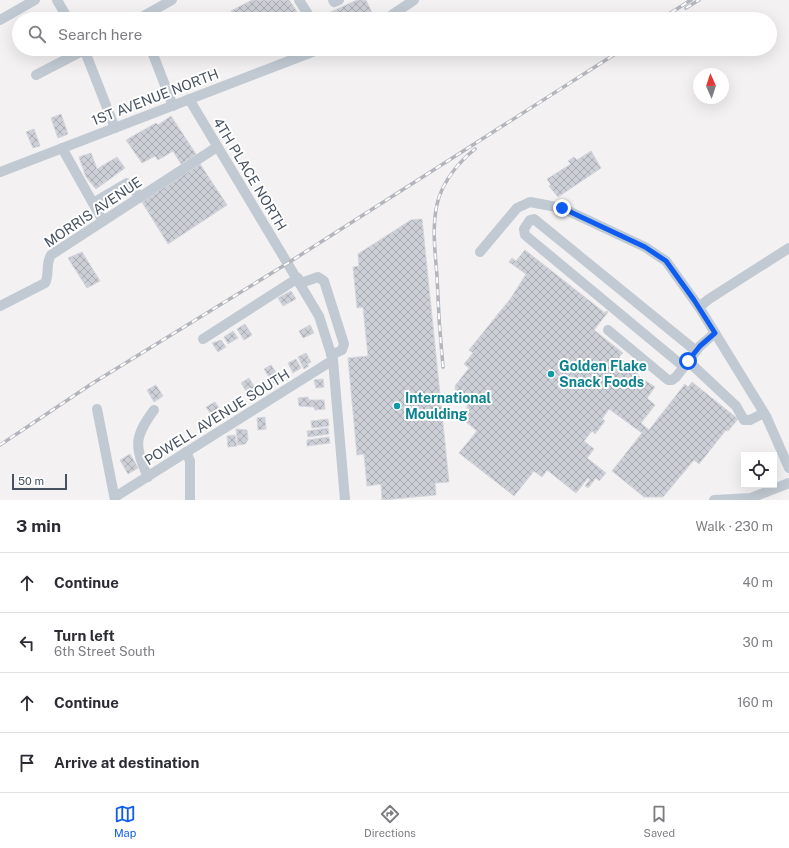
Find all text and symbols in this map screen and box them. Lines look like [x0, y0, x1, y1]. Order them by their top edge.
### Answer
search box [12, 12, 777, 56]
icon: search [26, 23, 48, 45]
text: Search here [58, 26, 142, 43]
street label: 1ST AVENUE NORTH [89, 65, 221, 129]
north arrow [693, 68, 729, 104]
street label: 4TH PLACE NORTH [210, 115, 290, 233]
street label: MORRIS AVENUE [41, 174, 145, 250]
route end [553, 199, 571, 217]
route start [679, 352, 697, 370]
place label: Golden Flake Snack Foods [559, 358, 647, 390]
street label: POWELL AVENUE SOUTH [142, 366, 292, 468]
marker: Golden Flake Snack Foods [546, 369, 556, 379]
place label: International Moulding [405, 390, 492, 422]
marker: International Moulding [392, 401, 402, 411]
map controls [741, 452, 777, 488]
button: locate [741, 452, 777, 488]
scale bar [12, 472, 67, 491]
text: 50 m [18, 475, 44, 487]
text: 3 min [16, 516, 61, 536]
text: Walk · 230 m [695, 519, 773, 534]
icon: ahead [16, 572, 38, 594]
text: Continue [54, 574, 119, 591]
text: 40 m [742, 575, 773, 590]
text: Turn left [54, 627, 115, 644]
icon: left [16, 632, 38, 654]
text: 30 m [743, 635, 773, 650]
text: 6th Street South [54, 644, 155, 659]
icon: ahead [16, 692, 38, 714]
text: Continue [54, 694, 119, 711]
text: 160 m [737, 695, 773, 710]
icon: arrive [16, 752, 38, 774]
text: Arrive at destination [54, 754, 199, 771]
tab: Map [114, 803, 136, 839]
tab: Directions [364, 803, 416, 839]
tab: Saved [644, 803, 675, 839]

